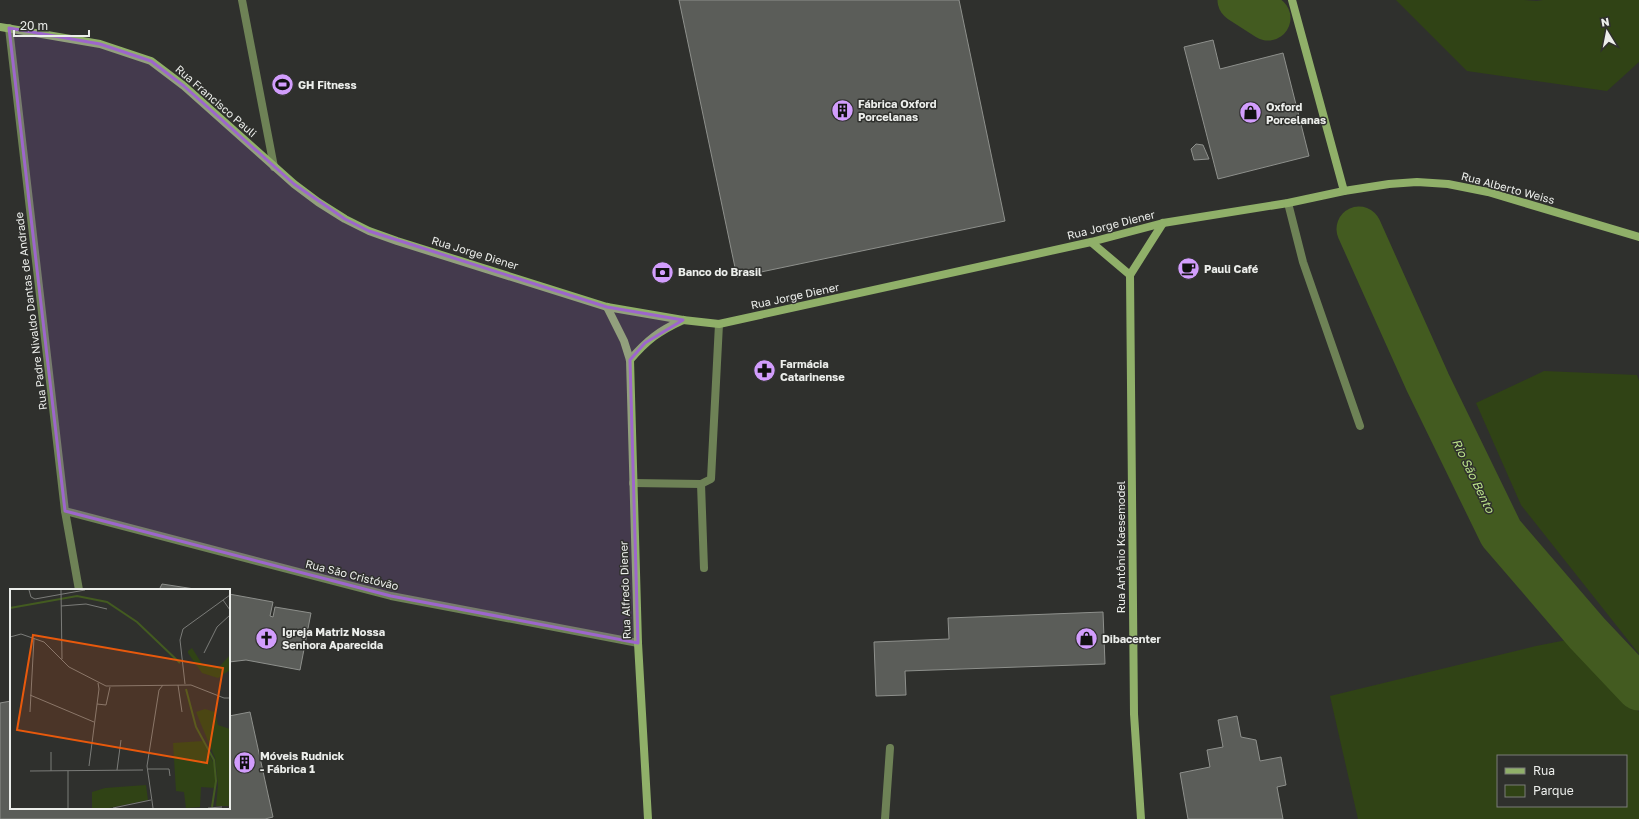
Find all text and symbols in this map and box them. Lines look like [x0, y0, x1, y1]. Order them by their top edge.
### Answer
scale bar [14, 12, 89, 38]
north arrow [1587, 12, 1627, 52]
text: N [1600, 15, 1610, 29]
text: 20 m [20, 18, 48, 33]
street label: Rua Francisco Pauli [173, 62, 260, 139]
sports icon: GH Fitness [269, 72, 295, 98]
place label: GH Fitness [298, 78, 357, 91]
building icon: Fábrica Oxford Porcelanas [829, 97, 855, 123]
place label: Fábrica Oxford Porcelanas [858, 97, 937, 123]
shop icon: Oxford Porcelanas [1237, 100, 1263, 126]
place label: Oxford Porcelanas [1266, 100, 1326, 126]
street label: Rua Alberto Weiss [1460, 169, 1556, 206]
street label: Rua Jorge Diener [1066, 207, 1157, 242]
street label: Rua Padre Nivaldo Dantas de Andrade [12, 211, 49, 411]
street label: Rua Jorge Diener [430, 233, 521, 272]
cafe icon: Pauli Café [1175, 256, 1201, 282]
bank icon: Banco do Brasil [649, 259, 675, 285]
place label: Pauli Café [1204, 262, 1259, 275]
place label: Banco do Brasil [678, 265, 762, 278]
street label: Rua Jorge Diener [749, 280, 841, 311]
pharmacy icon: Farmácia Catarinense [752, 357, 778, 383]
place label: Farmácia Catarinense [780, 357, 845, 383]
water label: Rio São Bento [1449, 436, 1498, 516]
street label: Rua Antônio Kaesemodel [1114, 480, 1127, 613]
street label: Rua Alfredo Diener [616, 540, 633, 639]
street label: Rua São Cristóvão [304, 557, 400, 592]
inset map [10, 589, 230, 809]
church icon: Igreja Matriz Nossa Senhora Aparecida [254, 625, 280, 651]
place label: Igreja Matriz Nossa Senhora Aparecida [282, 625, 385, 651]
shop icon: Dibacenter [1073, 626, 1099, 652]
place label: Dibacenter [1102, 632, 1161, 645]
building icon: Móveis Rudnick - Fábrica 1 [232, 749, 258, 775]
place label: Móveis Rudnick - Fábrica 1 [260, 749, 345, 775]
legend [1497, 755, 1627, 807]
text: Rua [1533, 763, 1555, 778]
text: Parque [1533, 783, 1574, 798]

